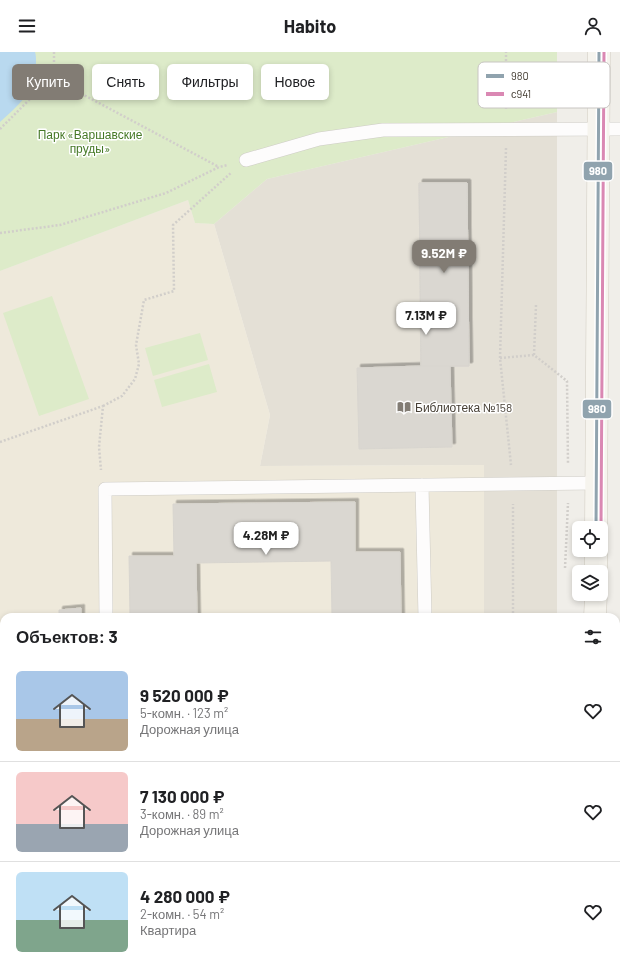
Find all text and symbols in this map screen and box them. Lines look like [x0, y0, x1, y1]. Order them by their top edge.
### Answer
icon: menu [16, 15, 38, 37]
text: Habito [284, 15, 336, 37]
icon: person [582, 15, 604, 37]
legend [478, 62, 610, 108]
chip: Купить [12, 64, 84, 100]
chip: Снять [92, 64, 159, 100]
chip: Фильтры [167, 64, 253, 100]
chip: Новое [261, 64, 329, 100]
text: 980 [511, 69, 529, 82]
text: с941 [511, 87, 531, 100]
park label: Парк «Варшавские пруды» [38, 127, 143, 156]
line badge: 980 [583, 161, 613, 181]
text: 980 [589, 164, 607, 177]
pin: 9.52M ₽ [407, 240, 481, 274]
text: 9.52M ₽ [421, 245, 467, 261]
pin: 7.13M ₽ [389, 302, 463, 336]
text: 7.13M ₽ [405, 307, 447, 323]
library icon: Библиотека №158 [396, 399, 412, 415]
line badge: 980 [582, 399, 612, 419]
place label: Библиотека №158 [415, 400, 512, 414]
text: 980 [588, 402, 606, 415]
map controls [572, 521, 608, 601]
button: locate [572, 521, 608, 557]
pin: 4.28M ₽ [229, 522, 303, 556]
text: 4.28M ₽ [243, 527, 289, 543]
button: layers [572, 565, 608, 601]
text: Объектов: 3 [16, 626, 118, 646]
icon: filters [582, 626, 604, 648]
text: 9 520 000 ₽ [140, 685, 229, 705]
icon: home [48, 687, 96, 735]
icon: heart [582, 700, 604, 722]
text: 5-комн. · 123 m² [140, 705, 228, 721]
text: Дорожная улица [140, 721, 239, 737]
text: 7 130 000 ₽ [140, 786, 225, 806]
icon: home [48, 788, 96, 836]
icon: heart [582, 801, 604, 823]
text: 3-комн. · 89 m² [140, 806, 224, 822]
text: Дорожная улица [140, 822, 239, 838]
text: 4 280 000 ₽ [140, 886, 230, 906]
icon: home [48, 888, 96, 936]
icon: heart [582, 901, 604, 923]
text: 2-комн. · 54 m² [140, 906, 224, 922]
text: Квартира [140, 922, 196, 938]

